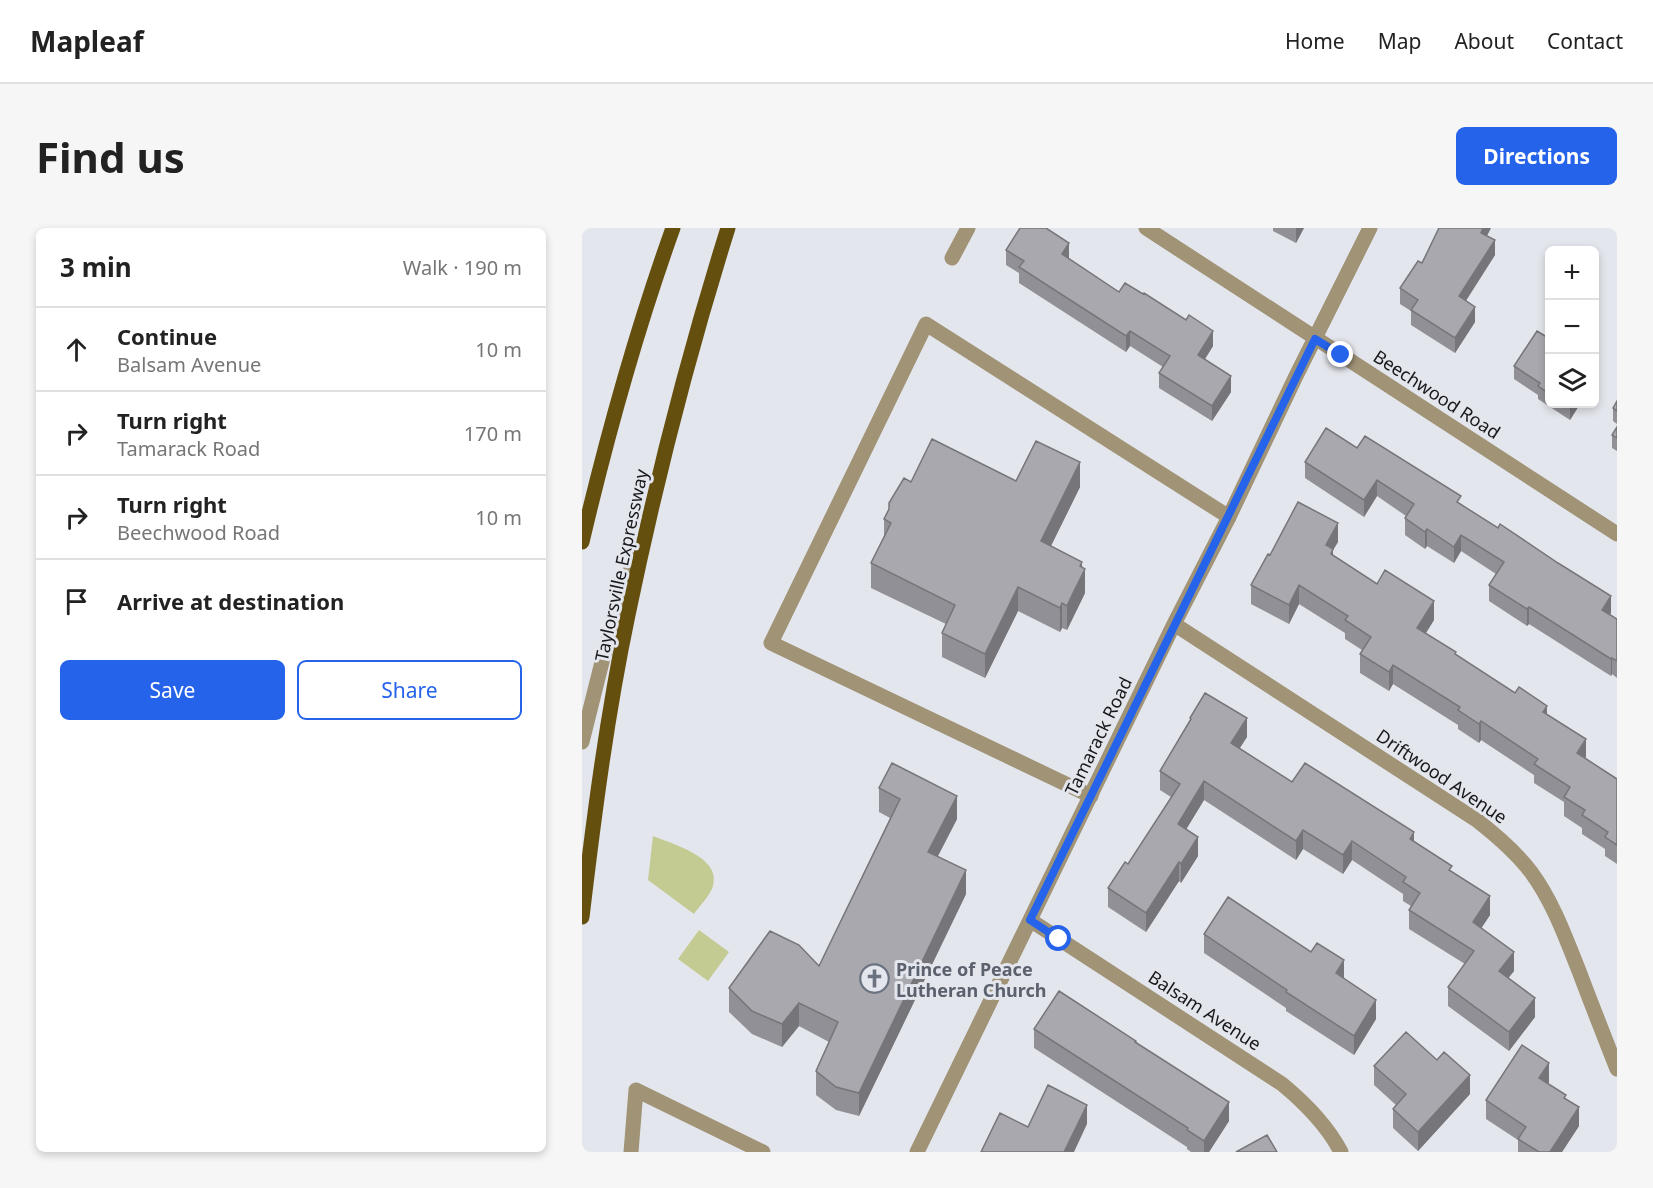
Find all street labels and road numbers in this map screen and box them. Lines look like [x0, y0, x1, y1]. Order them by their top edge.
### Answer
street label: Beechwood Road [1369, 344, 1505, 444]
street label: Taylorsville Expressway [589, 466, 653, 663]
street label: Tamarack Road [1059, 673, 1137, 799]
street label: Driftwood Avenue [1372, 723, 1512, 829]
street label: Balsam Avenue [1144, 965, 1266, 1055]

